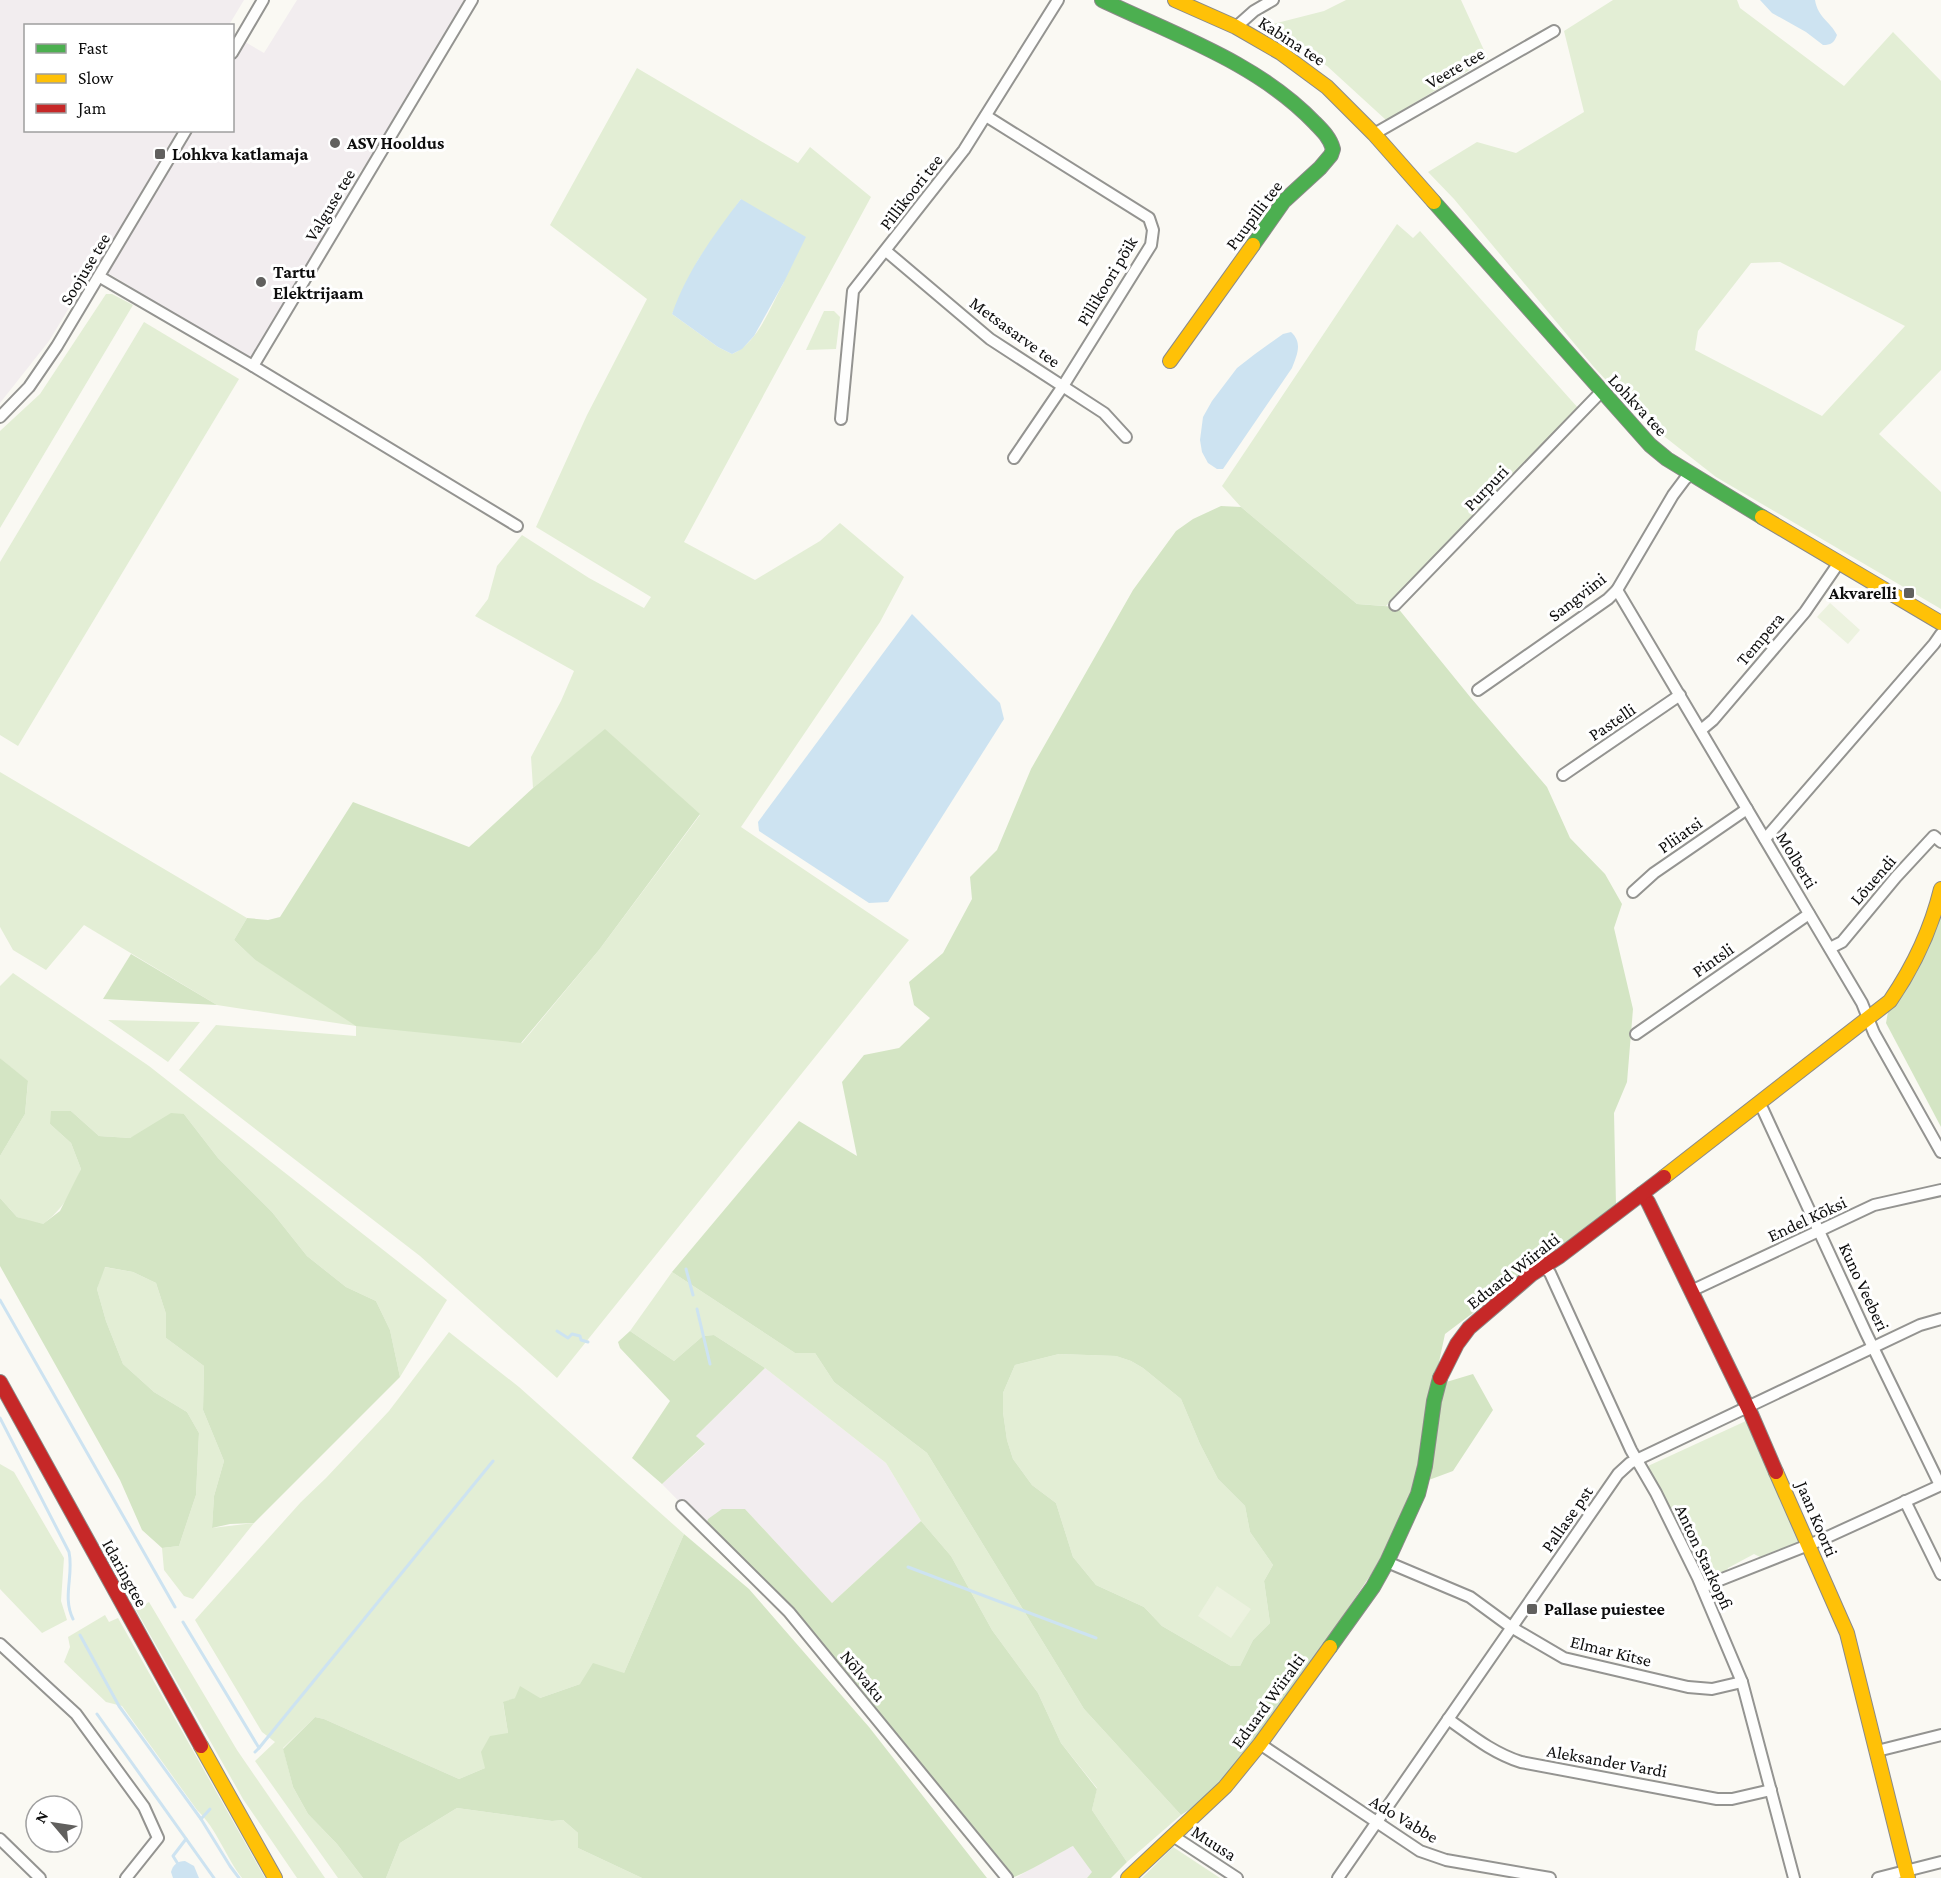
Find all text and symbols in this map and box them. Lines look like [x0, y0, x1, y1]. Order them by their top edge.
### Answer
street label: Kabina tee [1255, 12, 1329, 70]
legend [24, 24, 234, 132]
text: Fast [78, 38, 109, 58]
street label: Veere tee [1422, 43, 1488, 93]
text: Slow [78, 68, 114, 88]
text: Jam [76, 98, 107, 118]
place label: ASV Hooldus [346, 133, 444, 153]
marker: ASV Hooldus [328, 136, 342, 150]
place label: Lohkva katlamaja [172, 144, 308, 165]
marker: Lohkva katlamaja [153, 147, 167, 161]
street label: Pillikoori tee [875, 150, 947, 234]
street label: Valguse tee [301, 165, 359, 245]
street label: Puupilli tee [1221, 176, 1287, 254]
street label: Soojuse tee [56, 229, 115, 309]
street label: Pillikoori põik [1073, 232, 1142, 329]
place label: Tartu Elektrijaam [273, 262, 364, 304]
marker: Tartu Elektrijaam [254, 275, 268, 289]
street label: Metsasarve tee [966, 292, 1064, 372]
street label: Lohkva tee [1604, 370, 1672, 440]
street label: Purpuri [1460, 461, 1513, 515]
street label: Sangviini [1544, 568, 1610, 626]
place label: Akvarelli [1828, 583, 1898, 603]
marker: Akvarelli [1902, 586, 1916, 600]
street label: Tempera [1732, 608, 1788, 670]
street label: Pastelli [1585, 699, 1639, 745]
street label: Pliiatsi [1654, 813, 1706, 857]
street label: Molberti [1772, 828, 1822, 892]
street label: Lõuendi [1846, 851, 1900, 909]
street label: Pintsli [1689, 939, 1738, 981]
street label: Endel Kõksi [1765, 1192, 1850, 1246]
street label: Eduard Wiiralti [1463, 1229, 1563, 1313]
street label: Kuno Veeberi [1835, 1240, 1893, 1335]
street label: Jaan Koorti [1791, 1476, 1842, 1560]
street label: Pallase pst [1537, 1481, 1597, 1556]
street label: Anton Starkopfi [1671, 1502, 1737, 1613]
street label: Idaringtee [98, 1536, 152, 1610]
place label: Pallase puiestee [1544, 1599, 1665, 1619]
marker: Pallase puiestee [1525, 1602, 1539, 1616]
street label: Elmar Kitse [1568, 1631, 1654, 1671]
street label: Nõlvaku [836, 1646, 890, 1706]
street label: Eduard Wiiralti [1227, 1650, 1309, 1752]
street label: Aleksander Vardi [1545, 1741, 1669, 1781]
street label: Ado Vabbe [1366, 1791, 1442, 1847]
north arrow [24, 1794, 84, 1854]
text: N [31, 1808, 51, 1826]
street label: Muusa [1188, 1821, 1240, 1865]

